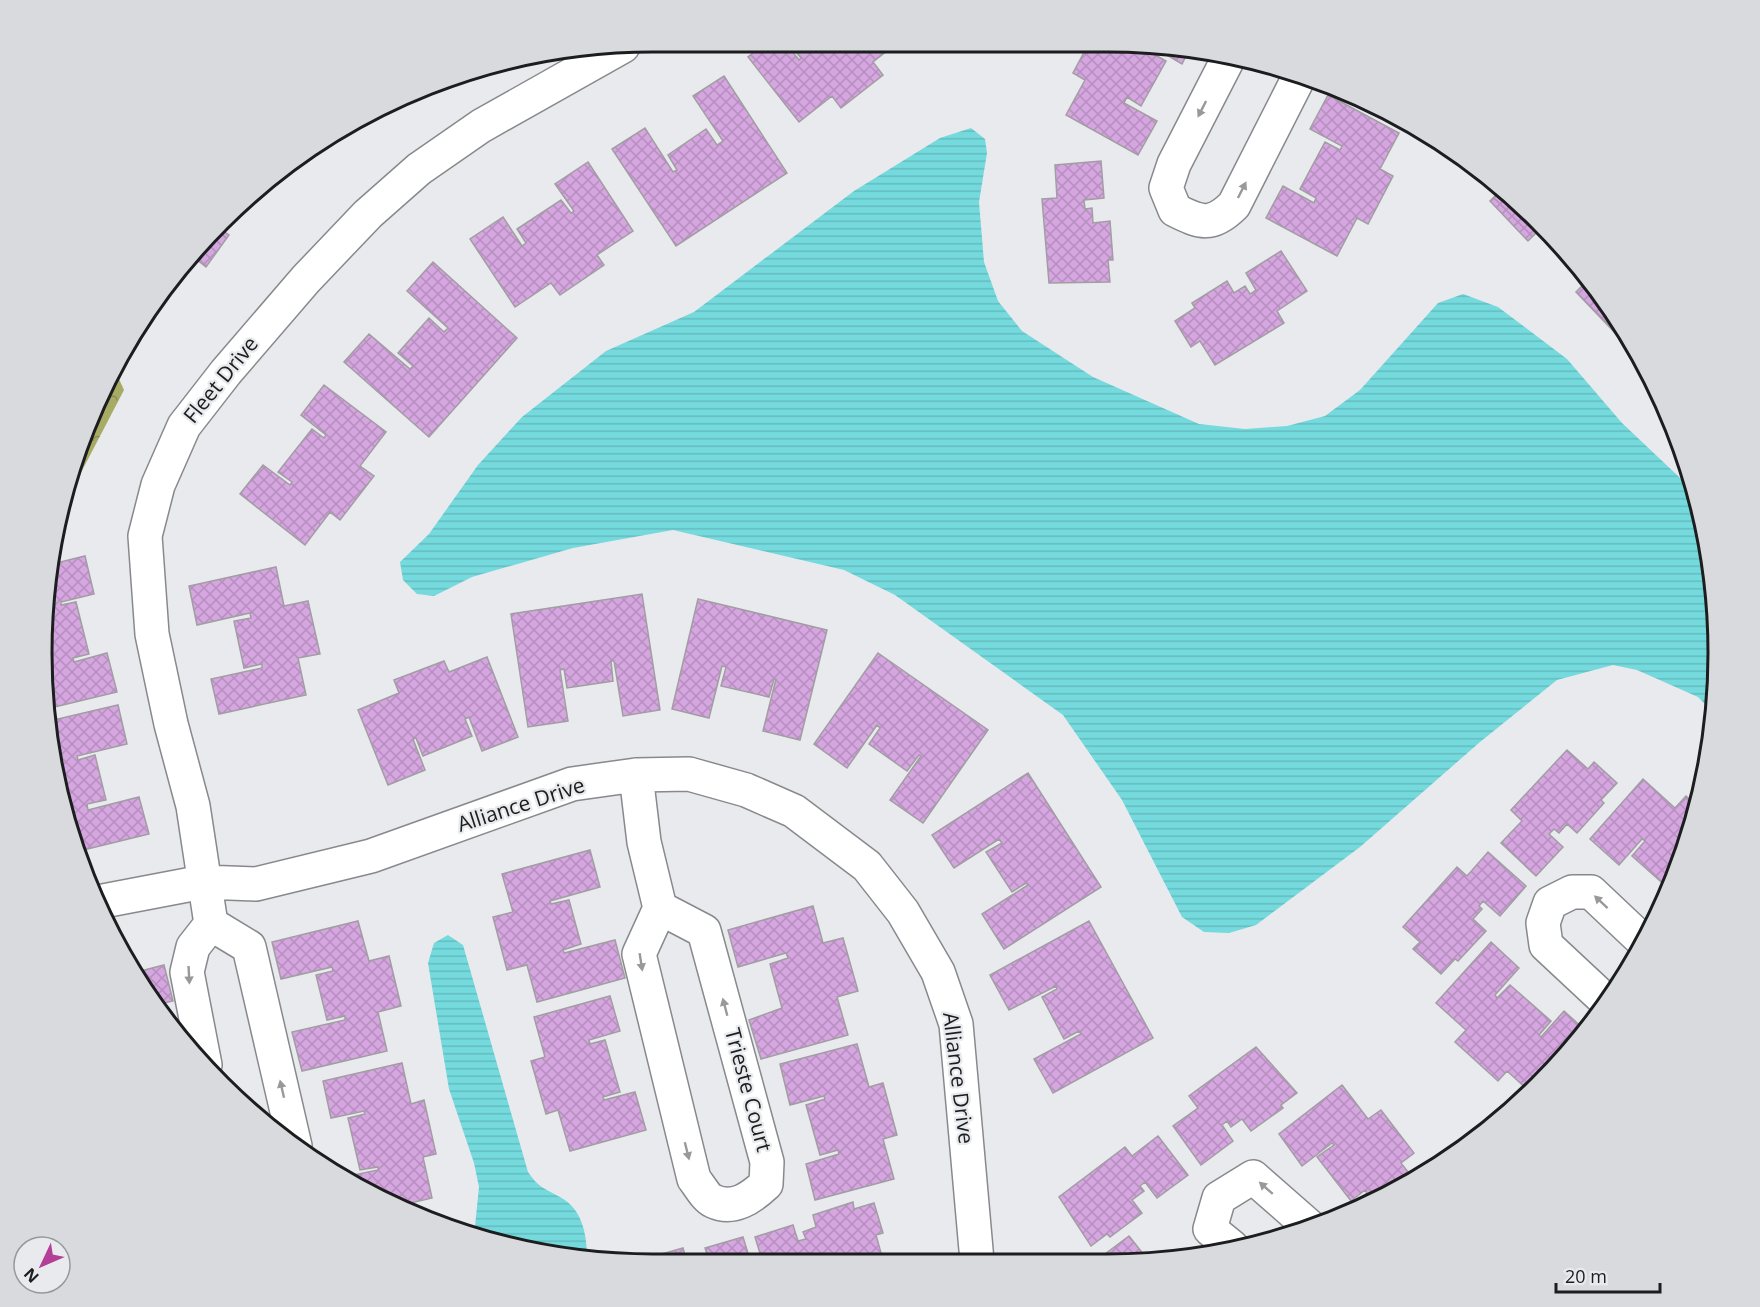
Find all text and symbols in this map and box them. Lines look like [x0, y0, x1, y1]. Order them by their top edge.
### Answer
one-way arrow [1197, 101, 1207, 118]
one-way arrow [1237, 182, 1246, 199]
street label: Fleet Drive [177, 330, 264, 429]
street label: Alliance Drive [453, 770, 588, 838]
one-way arrow [1594, 895, 1609, 909]
one-way arrow [637, 953, 646, 972]
one-way arrow [184, 966, 194, 985]
one-way arrow [720, 998, 729, 1016]
street label: Alliance Drive [937, 1010, 981, 1145]
street label: Trieste Court [719, 1025, 779, 1155]
one-way arrow [277, 1079, 286, 1098]
one-way arrow [683, 1142, 693, 1161]
one-way arrow [1259, 1182, 1274, 1195]
north arrow [12, 1235, 72, 1295]
scale bar [1556, 1256, 1660, 1294]
text: N [19, 1263, 44, 1288]
text: 20 m [1565, 1264, 1607, 1288]

